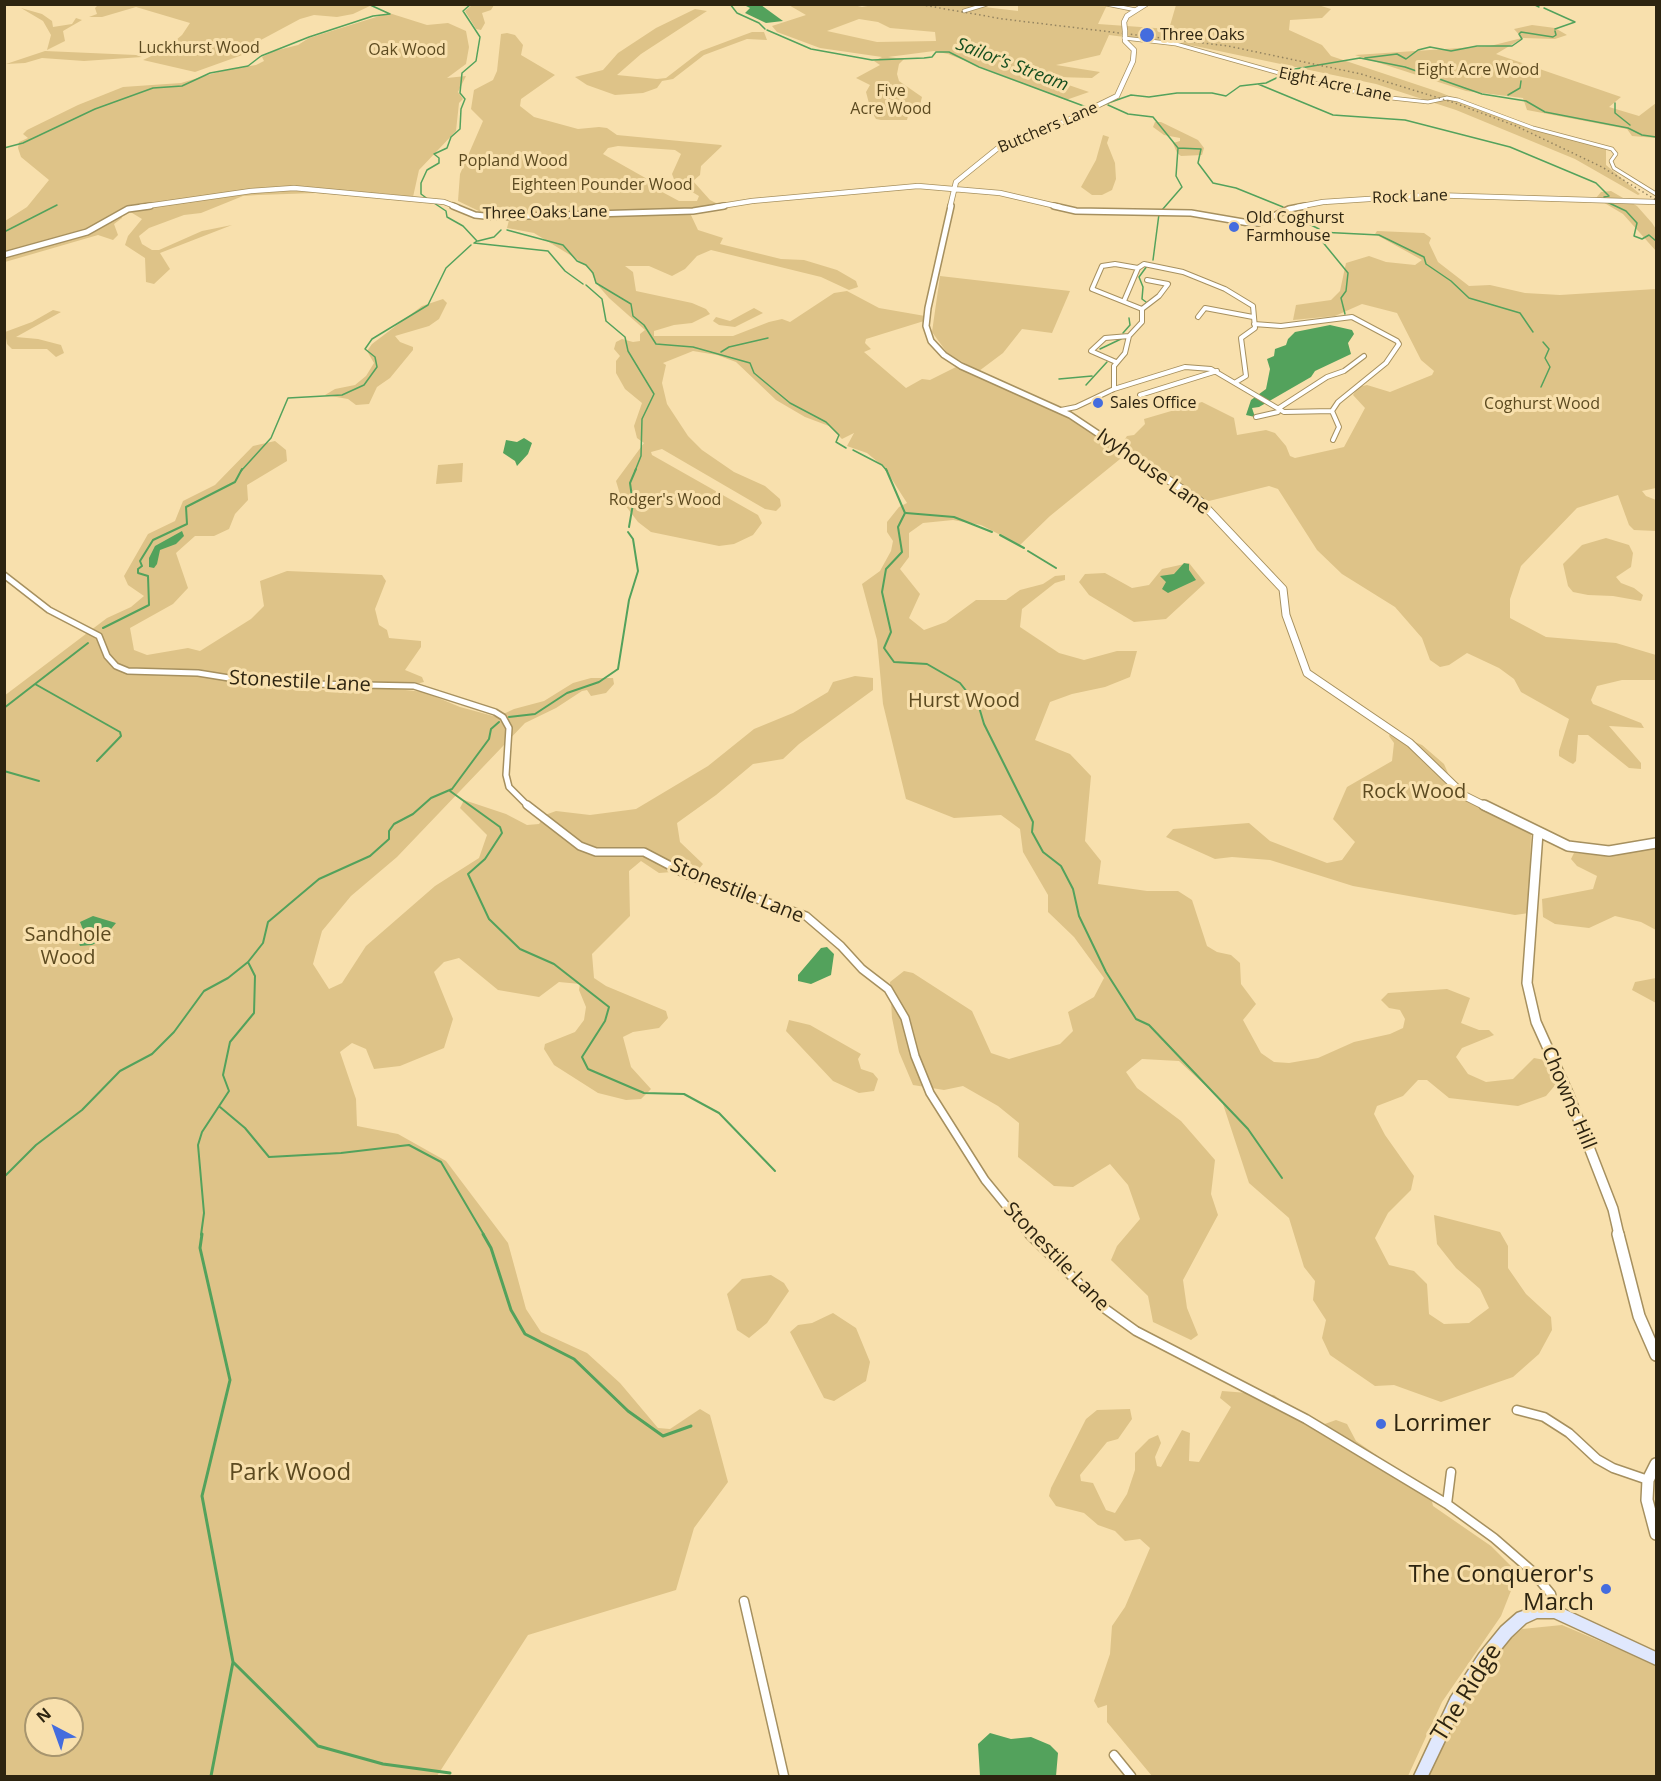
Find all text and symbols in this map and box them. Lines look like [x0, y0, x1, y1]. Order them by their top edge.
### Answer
place label: Three Oaks [1160, 25, 1245, 45]
marker: Three Oaks [1138, 26, 1156, 44]
water label: Sailor's Stream [953, 34, 1071, 96]
park label: Luckhurst Wood [138, 38, 260, 58]
park label: Oak Wood [368, 40, 446, 60]
park label: Eight Acre Wood [1417, 60, 1539, 80]
street label: Eight Acre Lane [1277, 64, 1393, 106]
park label: Five Acre Wood [850, 81, 932, 119]
street label: Butchers Lane [995, 98, 1101, 158]
park label: Popland Wood [458, 151, 568, 171]
park label: Eighteen Pounder Wood [511, 175, 693, 195]
street label: Rock Lane [1372, 186, 1448, 208]
street label: Three Oaks Lane [482, 202, 608, 224]
place label: Old Coghurst Farmhouse [1246, 208, 1344, 246]
marker: Old Coghurst Farmhouse [1227, 220, 1241, 234]
place label: Sales Office [1110, 393, 1196, 413]
park label: Coghurst Wood [1484, 394, 1600, 414]
marker: Sales Office [1091, 396, 1105, 410]
street label: Ivyhouse Lane [1092, 424, 1214, 520]
park label: Rodger's Wood [609, 490, 721, 510]
street label: Stonestile Lane [229, 666, 371, 698]
park label: Hurst Wood [908, 689, 1020, 713]
park label: Rock Wood [1362, 780, 1466, 804]
street label: Stonestile Lane [667, 853, 807, 929]
park label: Sandhole Wood [24, 923, 112, 970]
street label: Chowns Hill [1536, 1043, 1600, 1153]
street label: Stonestile Lane [998, 1198, 1114, 1316]
place label: Lorrimer [1393, 1410, 1491, 1438]
marker: Lorrimer [1374, 1417, 1388, 1431]
park label: Park Wood [229, 1459, 351, 1487]
place label: The Conqueror's March [1408, 1561, 1594, 1617]
marker: The Conqueror's March [1599, 1582, 1613, 1596]
street label: The Ridge [1426, 1639, 1508, 1747]
north arrow [24, 1697, 84, 1757]
text: N [31, 1702, 56, 1728]

